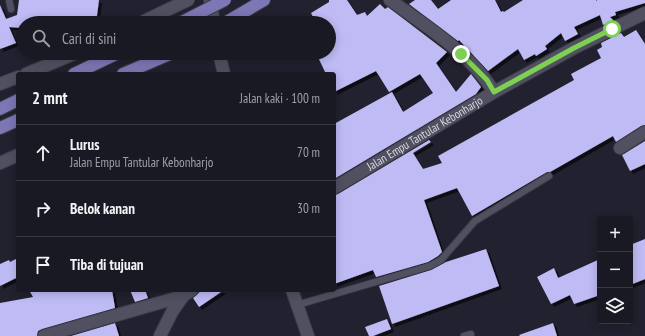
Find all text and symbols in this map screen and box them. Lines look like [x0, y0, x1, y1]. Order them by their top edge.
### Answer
search box [16, 16, 336, 60]
route start [603, 20, 621, 38]
icon: search [30, 27, 52, 49]
text: Cari di sini [62, 29, 116, 48]
route end [452, 45, 470, 63]
text: 2 mnt [32, 87, 67, 109]
text: Jalan kaki · 100 m [240, 90, 320, 107]
street label: Jalan Empu Tantular Kebonharjo [363, 93, 485, 174]
text: Lurus [70, 135, 99, 154]
icon: ahead [32, 142, 54, 164]
text: 70 m [297, 144, 320, 161]
text: Jalan Empu Tantular Kebonharjo [70, 154, 213, 171]
icon: right [32, 198, 54, 220]
text: Belok kanan [70, 199, 135, 218]
text: 30 m [297, 200, 320, 217]
map controls [597, 216, 633, 324]
button: + [597, 216, 633, 252]
button: − [597, 252, 633, 288]
icon: arrive [32, 254, 54, 276]
text: Tiba di tujuan [70, 255, 144, 274]
button: layers [597, 288, 633, 324]

